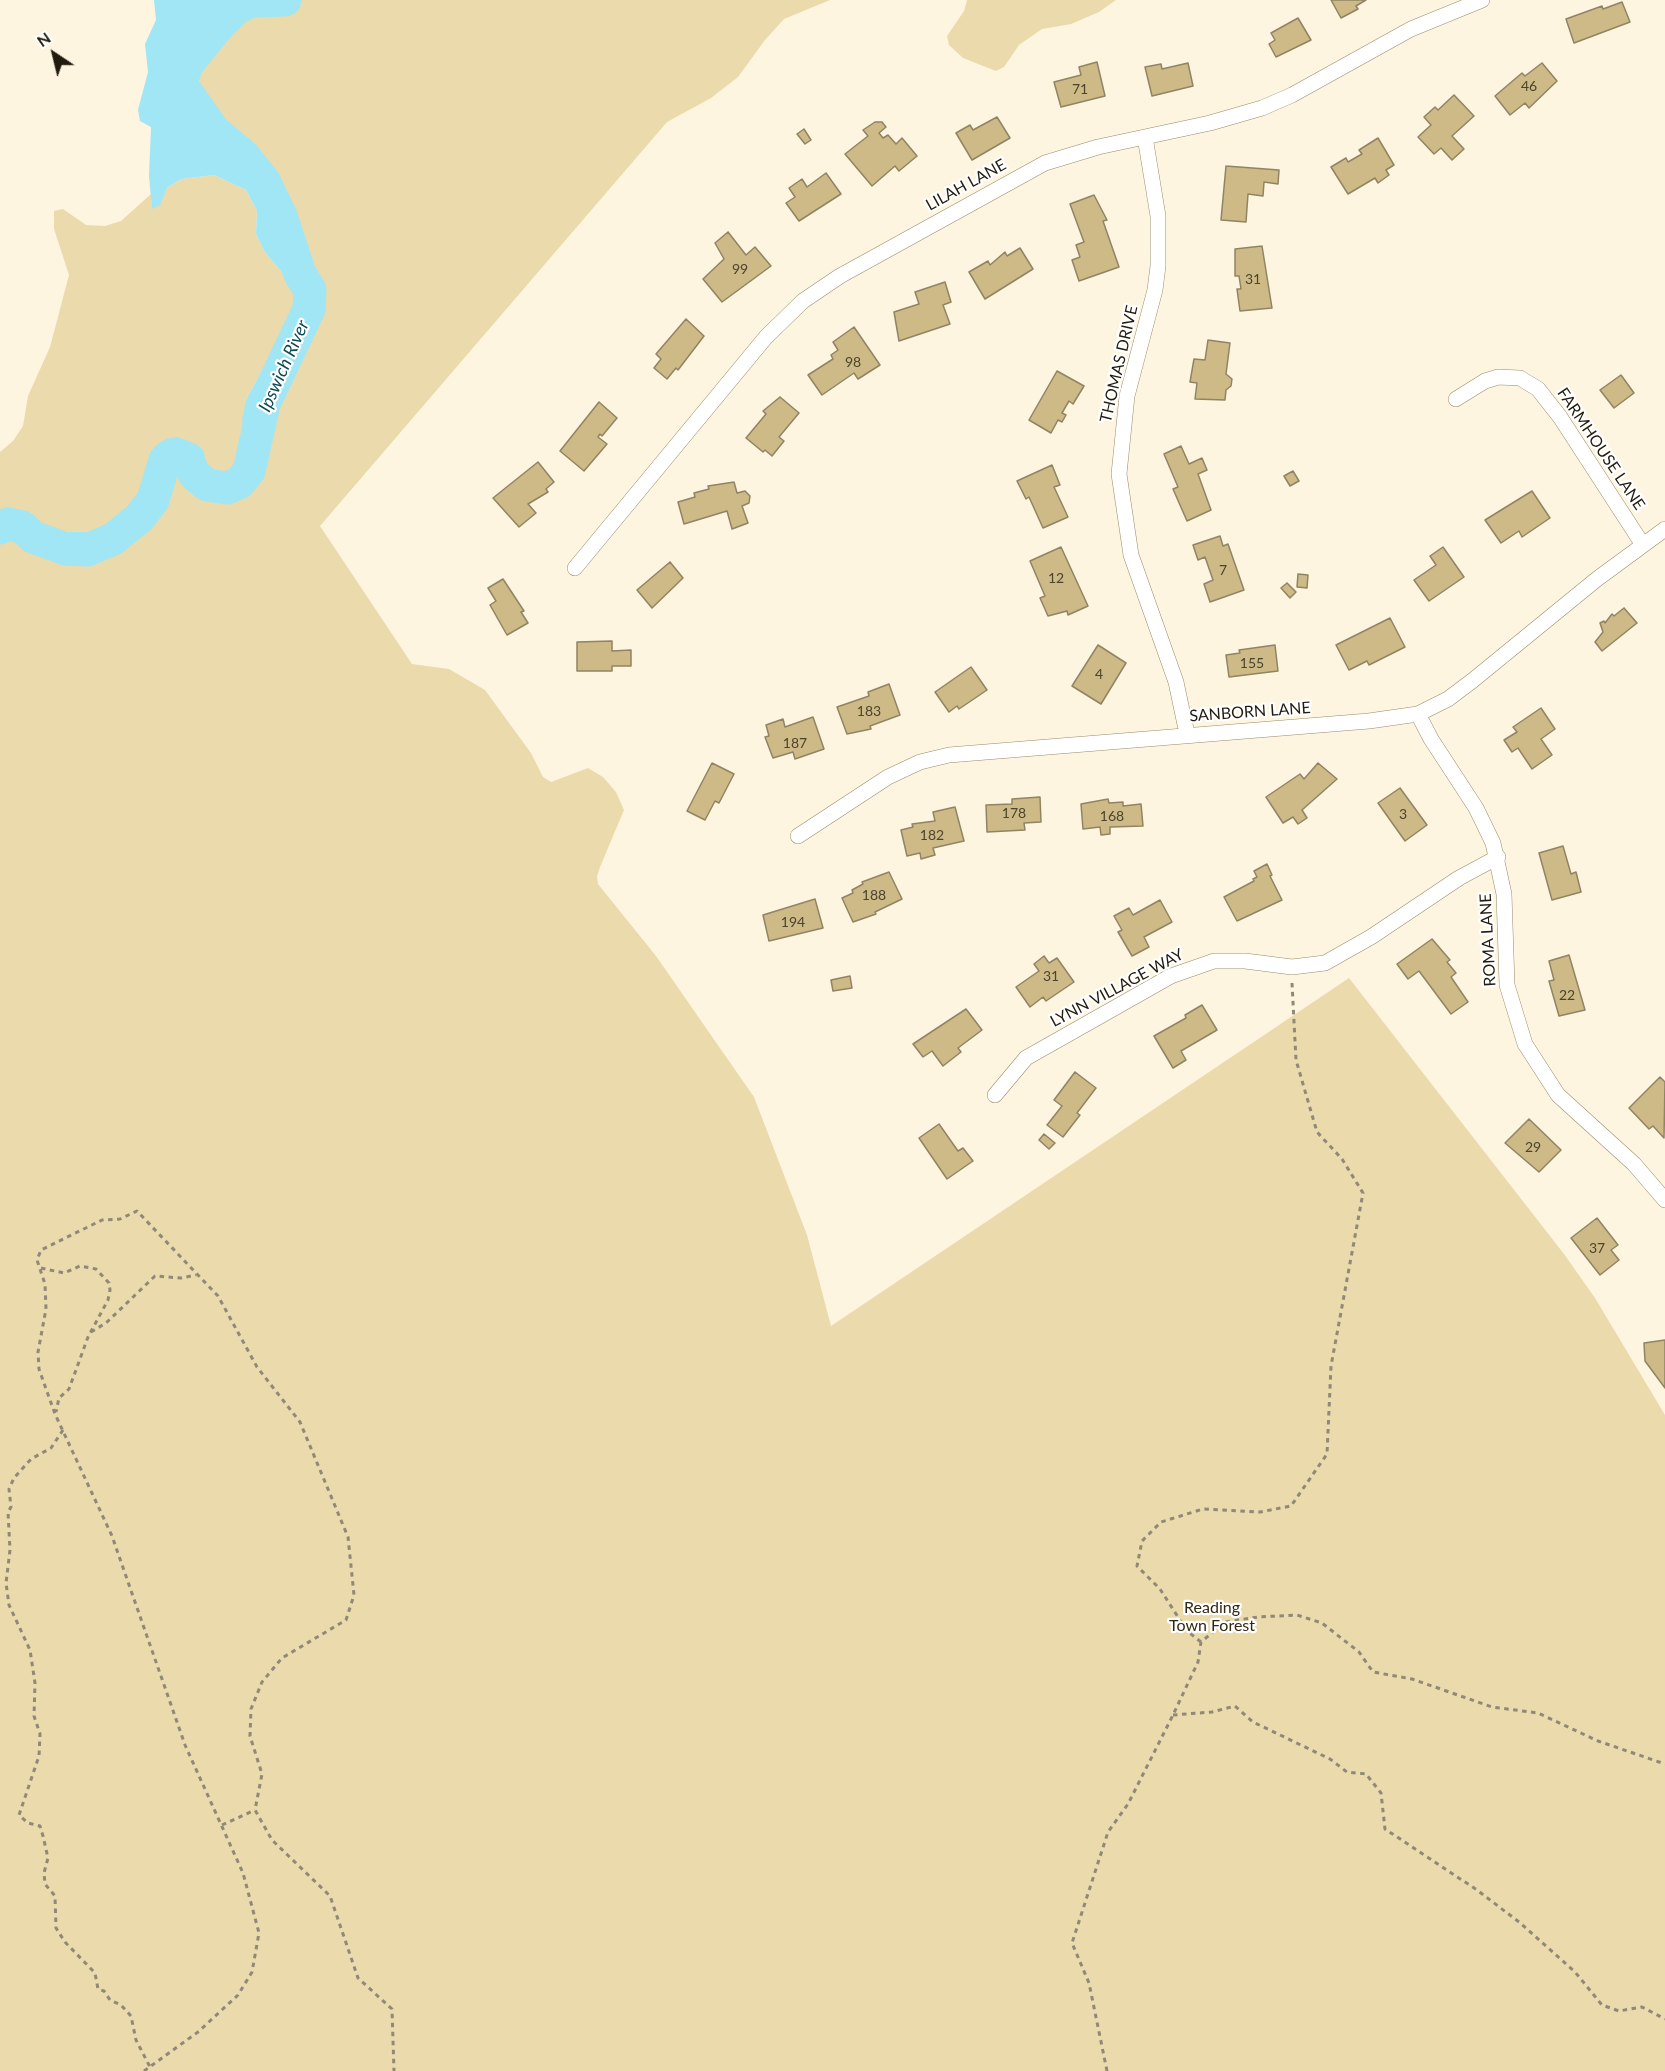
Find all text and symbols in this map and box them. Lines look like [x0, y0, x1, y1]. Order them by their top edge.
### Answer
north arrow [24, 24, 84, 84]
text: N [33, 28, 54, 50]
house number: 46 [1521, 78, 1537, 94]
house number: 71 [1072, 81, 1088, 97]
street label: LILAH LANE [923, 155, 1009, 215]
house number: 99 [732, 261, 748, 277]
house number: 31 [1245, 271, 1261, 287]
street label: THOMAS DRIVE [1096, 304, 1142, 424]
water label: Ipswich River [254, 317, 314, 415]
house number: 98 [845, 354, 861, 370]
street label: FARMHOUSE LANE [1553, 384, 1649, 514]
house number: 7 [1219, 562, 1227, 578]
house number: 12 [1048, 570, 1064, 586]
house number: 155 [1240, 655, 1264, 671]
house number: 4 [1095, 666, 1103, 682]
street label: SANBORN LANE [1189, 698, 1311, 726]
house number: 183 [857, 703, 881, 719]
house number: 187 [783, 735, 807, 751]
house number: 178 [1002, 805, 1026, 821]
house number: 3 [1399, 806, 1407, 822]
house number: 168 [1100, 808, 1124, 824]
house number: 182 [920, 827, 944, 843]
house number: 188 [862, 887, 886, 903]
street label: ROMA LANE [1476, 893, 1500, 987]
house number: 194 [781, 914, 805, 930]
street label: LYNN VILLAGE WAY [1047, 945, 1187, 1031]
house number: 31 [1043, 968, 1059, 984]
house number: 22 [1559, 987, 1575, 1003]
house number: 29 [1525, 1139, 1541, 1155]
house number: 37 [1589, 1240, 1605, 1256]
park label: Reading Town Forest [1169, 1598, 1255, 1636]

